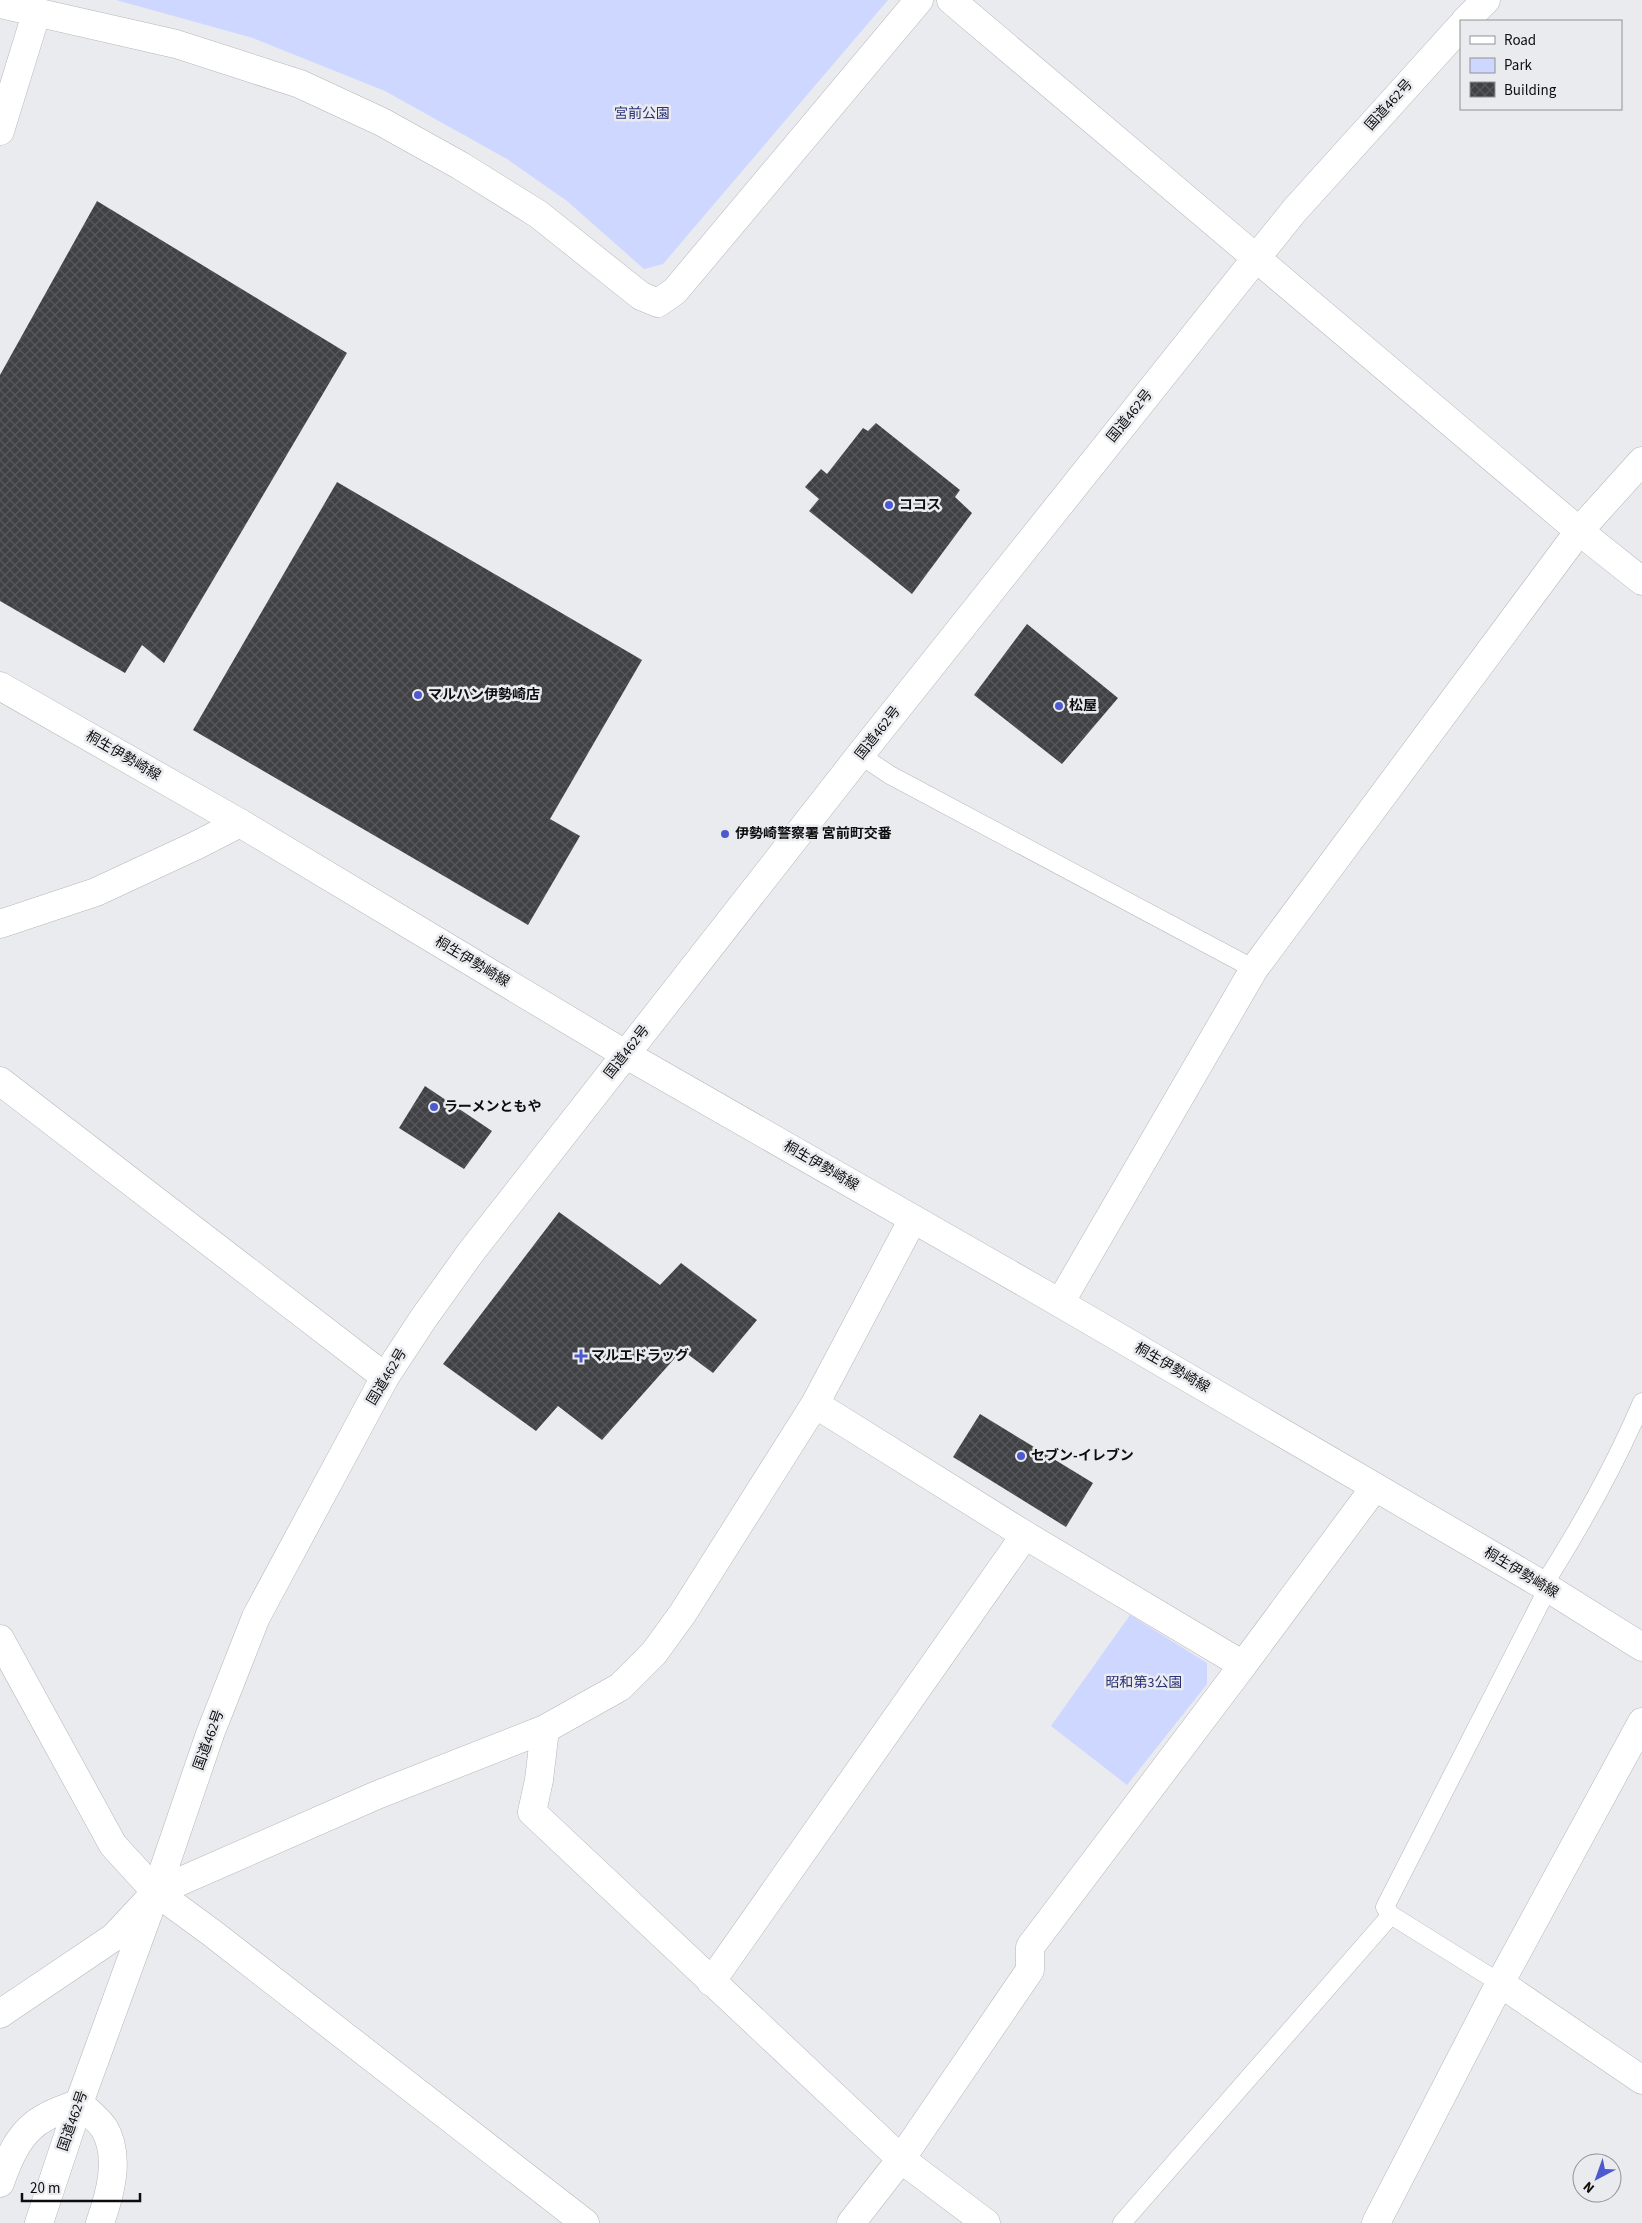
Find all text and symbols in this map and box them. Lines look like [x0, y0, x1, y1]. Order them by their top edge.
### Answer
legend [1460, 20, 1622, 110]
text: Road [1504, 30, 1536, 51]
text: Park [1504, 55, 1533, 76]
street label: 国道462号 [1361, 75, 1417, 135]
text: Building [1504, 80, 1557, 101]
park label: 宮前公園 [614, 104, 670, 124]
street label: 国道462号 [1102, 385, 1158, 447]
place label: ココス [899, 495, 941, 515]
marker: ココス [883, 499, 895, 511]
place label: マルハン伊勢崎店 [428, 685, 540, 705]
marker: マルハン伊勢崎店 [412, 689, 424, 701]
place label: 松屋 [1069, 696, 1097, 716]
marker: 松屋 [1053, 700, 1065, 712]
street label: 国道462号 [851, 702, 905, 764]
street label: 桐生伊勢崎線 [82, 726, 164, 786]
place label: 伊勢崎警察署 宮前町交番 [735, 824, 892, 844]
marker: 伊勢崎警察署 宮前町交番 [719, 828, 731, 840]
street label: 桐生伊勢崎線 [431, 932, 513, 992]
street label: 国道462号 [600, 1021, 654, 1083]
place label: ラーメンともや [444, 1097, 541, 1117]
marker: ラーメンともや [428, 1101, 440, 1113]
street label: 桐生伊勢崎線 [780, 1136, 862, 1196]
street label: 桐生伊勢崎線 [1131, 1338, 1213, 1398]
street label: 国道462号 [362, 1345, 412, 1409]
place label: マルエドラッグ [591, 1346, 689, 1366]
marker: マルエドラッグ [575, 1350, 587, 1362]
place label: セブン-イレブン [1031, 1446, 1134, 1466]
marker: セブン-イレブン [1015, 1450, 1027, 1462]
street label: 桐生伊勢崎線 [1480, 1543, 1562, 1603]
park label: 昭和第3公園 [1106, 1673, 1182, 1693]
street label: 国道462号 [189, 1707, 229, 1773]
street label: 国道462号 [53, 2088, 93, 2154]
north arrow [1572, 2153, 1622, 2203]
scale bar [22, 2170, 140, 2202]
text: N [1579, 2176, 1599, 2198]
text: 20 m [30, 2178, 60, 2199]

